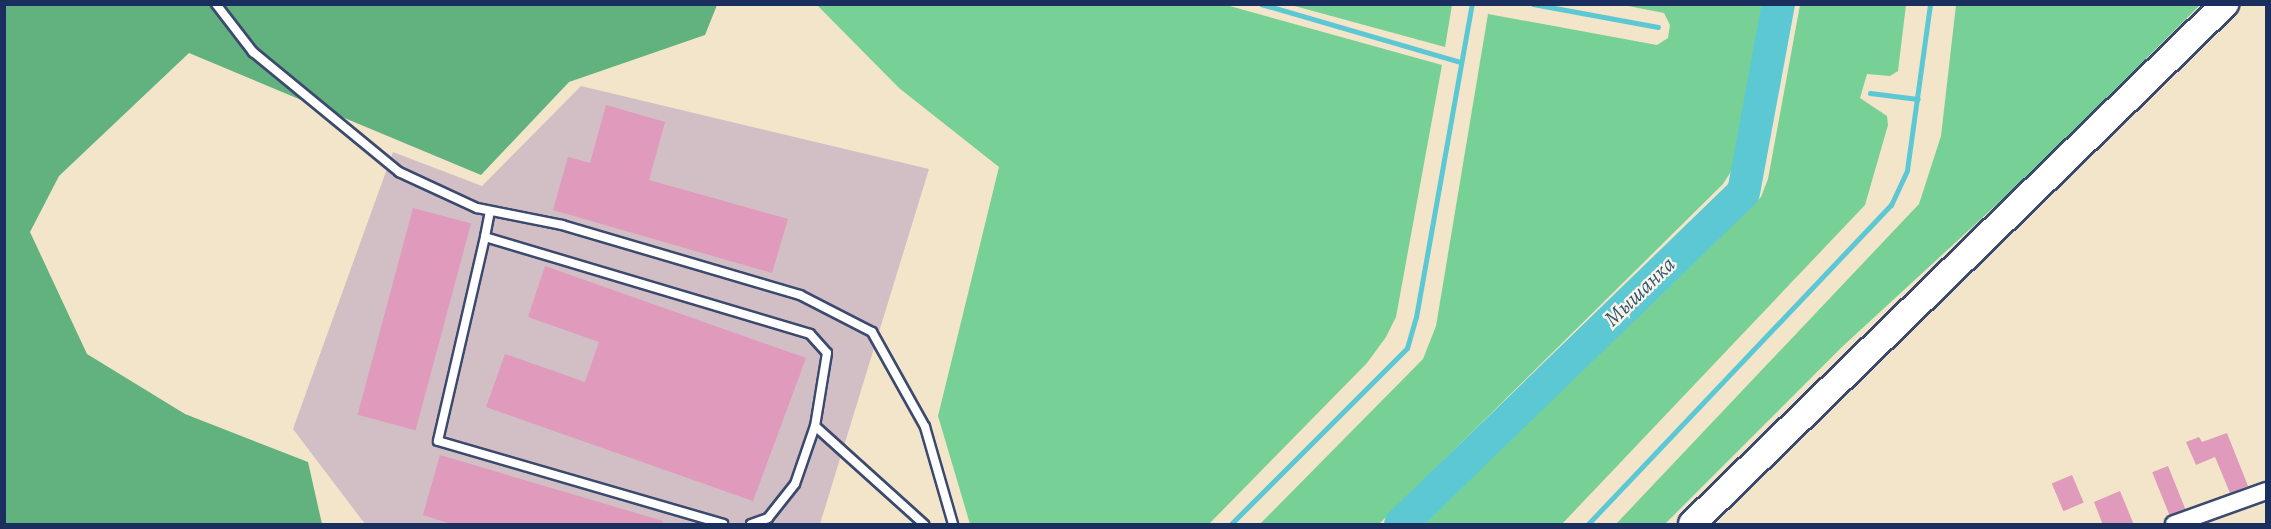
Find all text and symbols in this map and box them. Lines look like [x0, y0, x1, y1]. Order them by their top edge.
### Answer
water label: Мышанка [1599, 252, 1681, 332]

